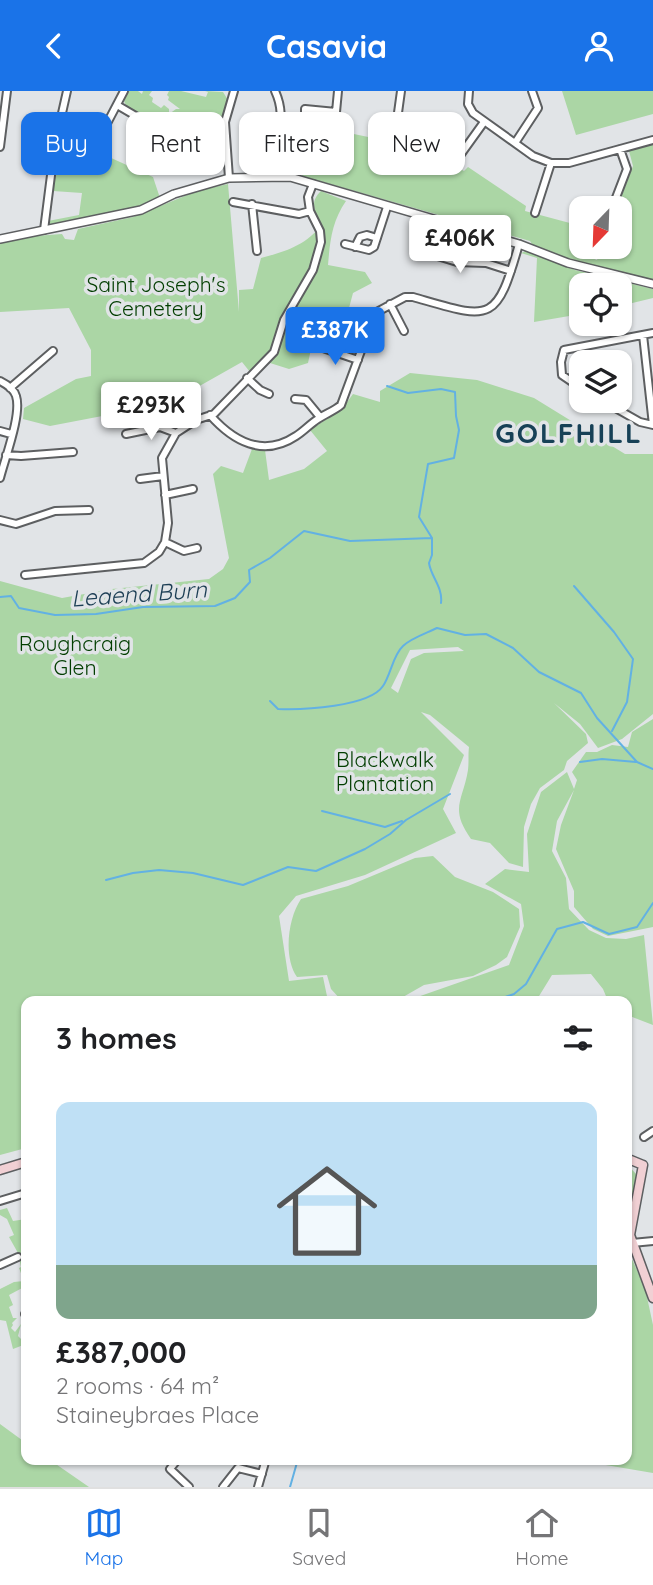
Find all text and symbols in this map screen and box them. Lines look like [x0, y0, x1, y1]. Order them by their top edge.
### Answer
text: Casavia [266, 26, 387, 66]
icon: back [35, 27, 73, 65]
icon: person [580, 27, 618, 65]
chip: Buy [21, 112, 112, 175]
chip: Rent [126, 112, 225, 175]
chip: Filters [239, 112, 354, 175]
chip: New [368, 112, 465, 175]
north arrow [569, 196, 632, 259]
map controls [569, 196, 632, 413]
pin: £406K [411, 215, 509, 275]
text: £406K [425, 223, 495, 252]
park label: Saint Joseph's Cemetery [87, 271, 225, 321]
button: locate [569, 273, 632, 336]
pin: £387K [286, 307, 384, 367]
text: £387K [302, 315, 369, 344]
button: layers [569, 350, 632, 413]
pin: £293K [102, 383, 200, 442]
text: £293K [117, 390, 185, 419]
district label: GOLFHILL [495, 415, 643, 450]
water label: Leaend Burn [70, 574, 208, 613]
park label: Roughcraig Glen [19, 630, 131, 680]
park label: Blackwalk Plantation [336, 746, 434, 796]
text: 3 homes [56, 1019, 177, 1057]
icon: filters [559, 1019, 597, 1057]
icon: home [264, 1148, 390, 1274]
text: £387,000 [56, 1333, 186, 1371]
text: 2 rooms · 64 m² [56, 1371, 219, 1400]
text: Staineybraes Place [56, 1400, 259, 1429]
tab: Map [84, 1504, 123, 1570]
tab: Saved [292, 1504, 346, 1570]
tab: Home [515, 1504, 569, 1570]

